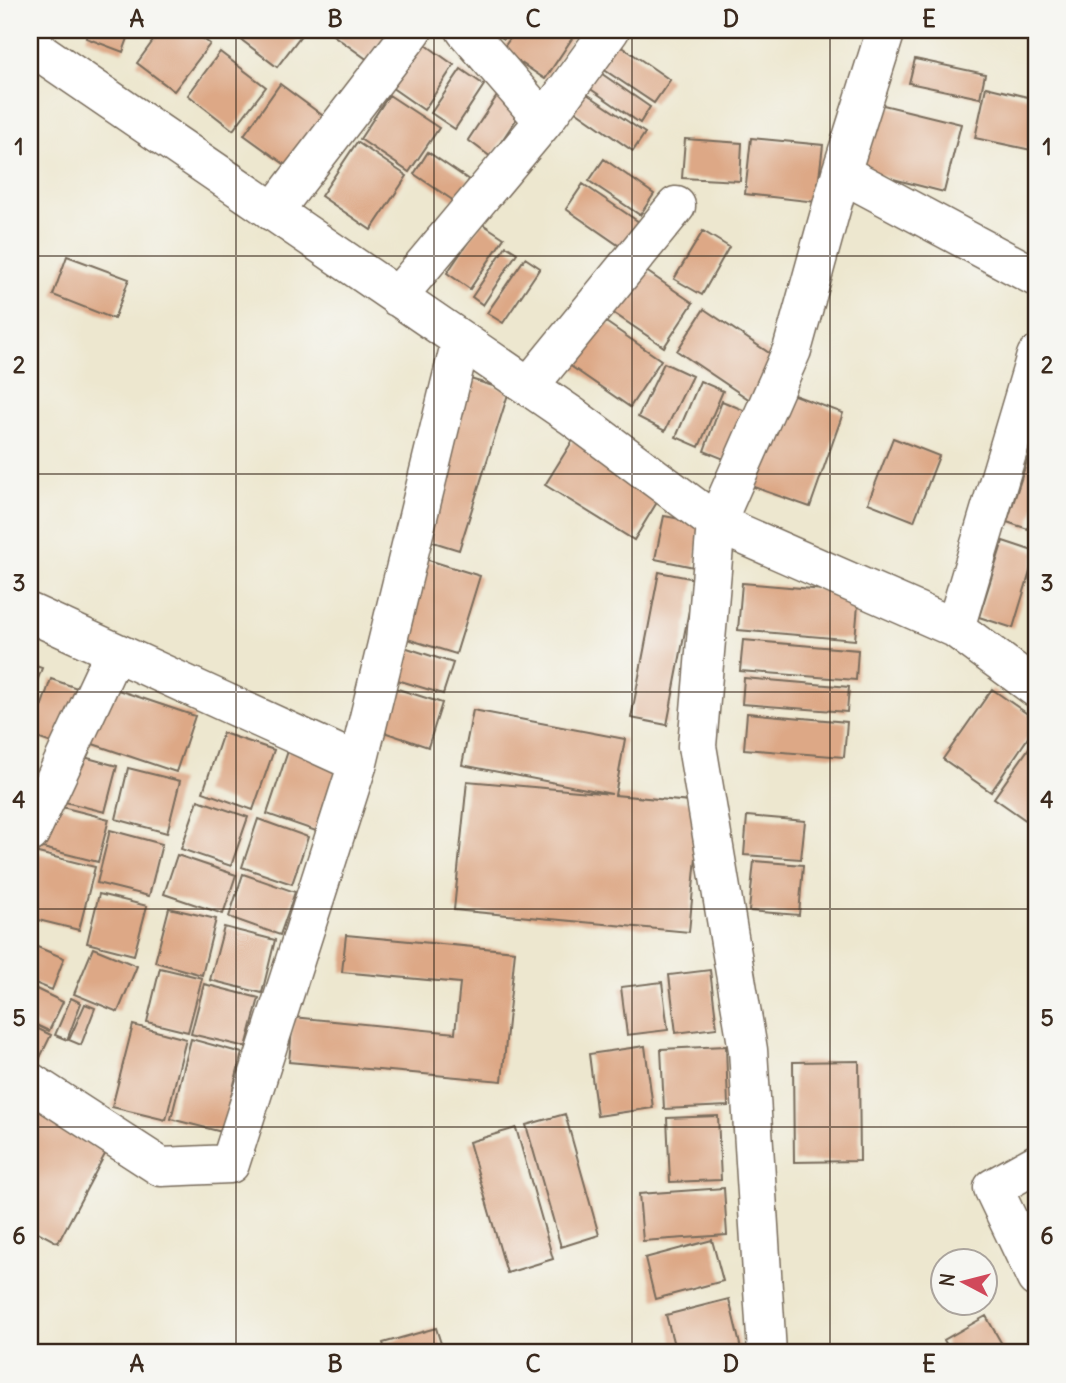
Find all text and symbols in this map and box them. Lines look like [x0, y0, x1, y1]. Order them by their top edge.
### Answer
text: A [130, 4, 145, 33]
text: B [327, 4, 343, 33]
text: C [525, 4, 541, 33]
text: D [723, 4, 739, 33]
text: E [922, 4, 936, 33]
text: 1 [14, 132, 24, 161]
text: 1 [1042, 132, 1052, 161]
text: 2 [13, 350, 26, 379]
text: 2 [1041, 350, 1054, 379]
text: 3 [12, 568, 26, 597]
text: 3 [1040, 568, 1054, 597]
text: 4 [12, 785, 26, 814]
text: 4 [1040, 785, 1054, 814]
text: 5 [12, 1003, 26, 1032]
text: 5 [1040, 1003, 1054, 1032]
text: 6 [12, 1221, 26, 1250]
text: 6 [1040, 1221, 1054, 1250]
north arrow [930, 1246, 1000, 1316]
text: N [934, 1272, 960, 1288]
text: A [130, 1349, 145, 1378]
text: B [327, 1349, 343, 1378]
text: C [525, 1349, 541, 1378]
text: D [723, 1349, 739, 1378]
text: E [922, 1349, 936, 1378]

